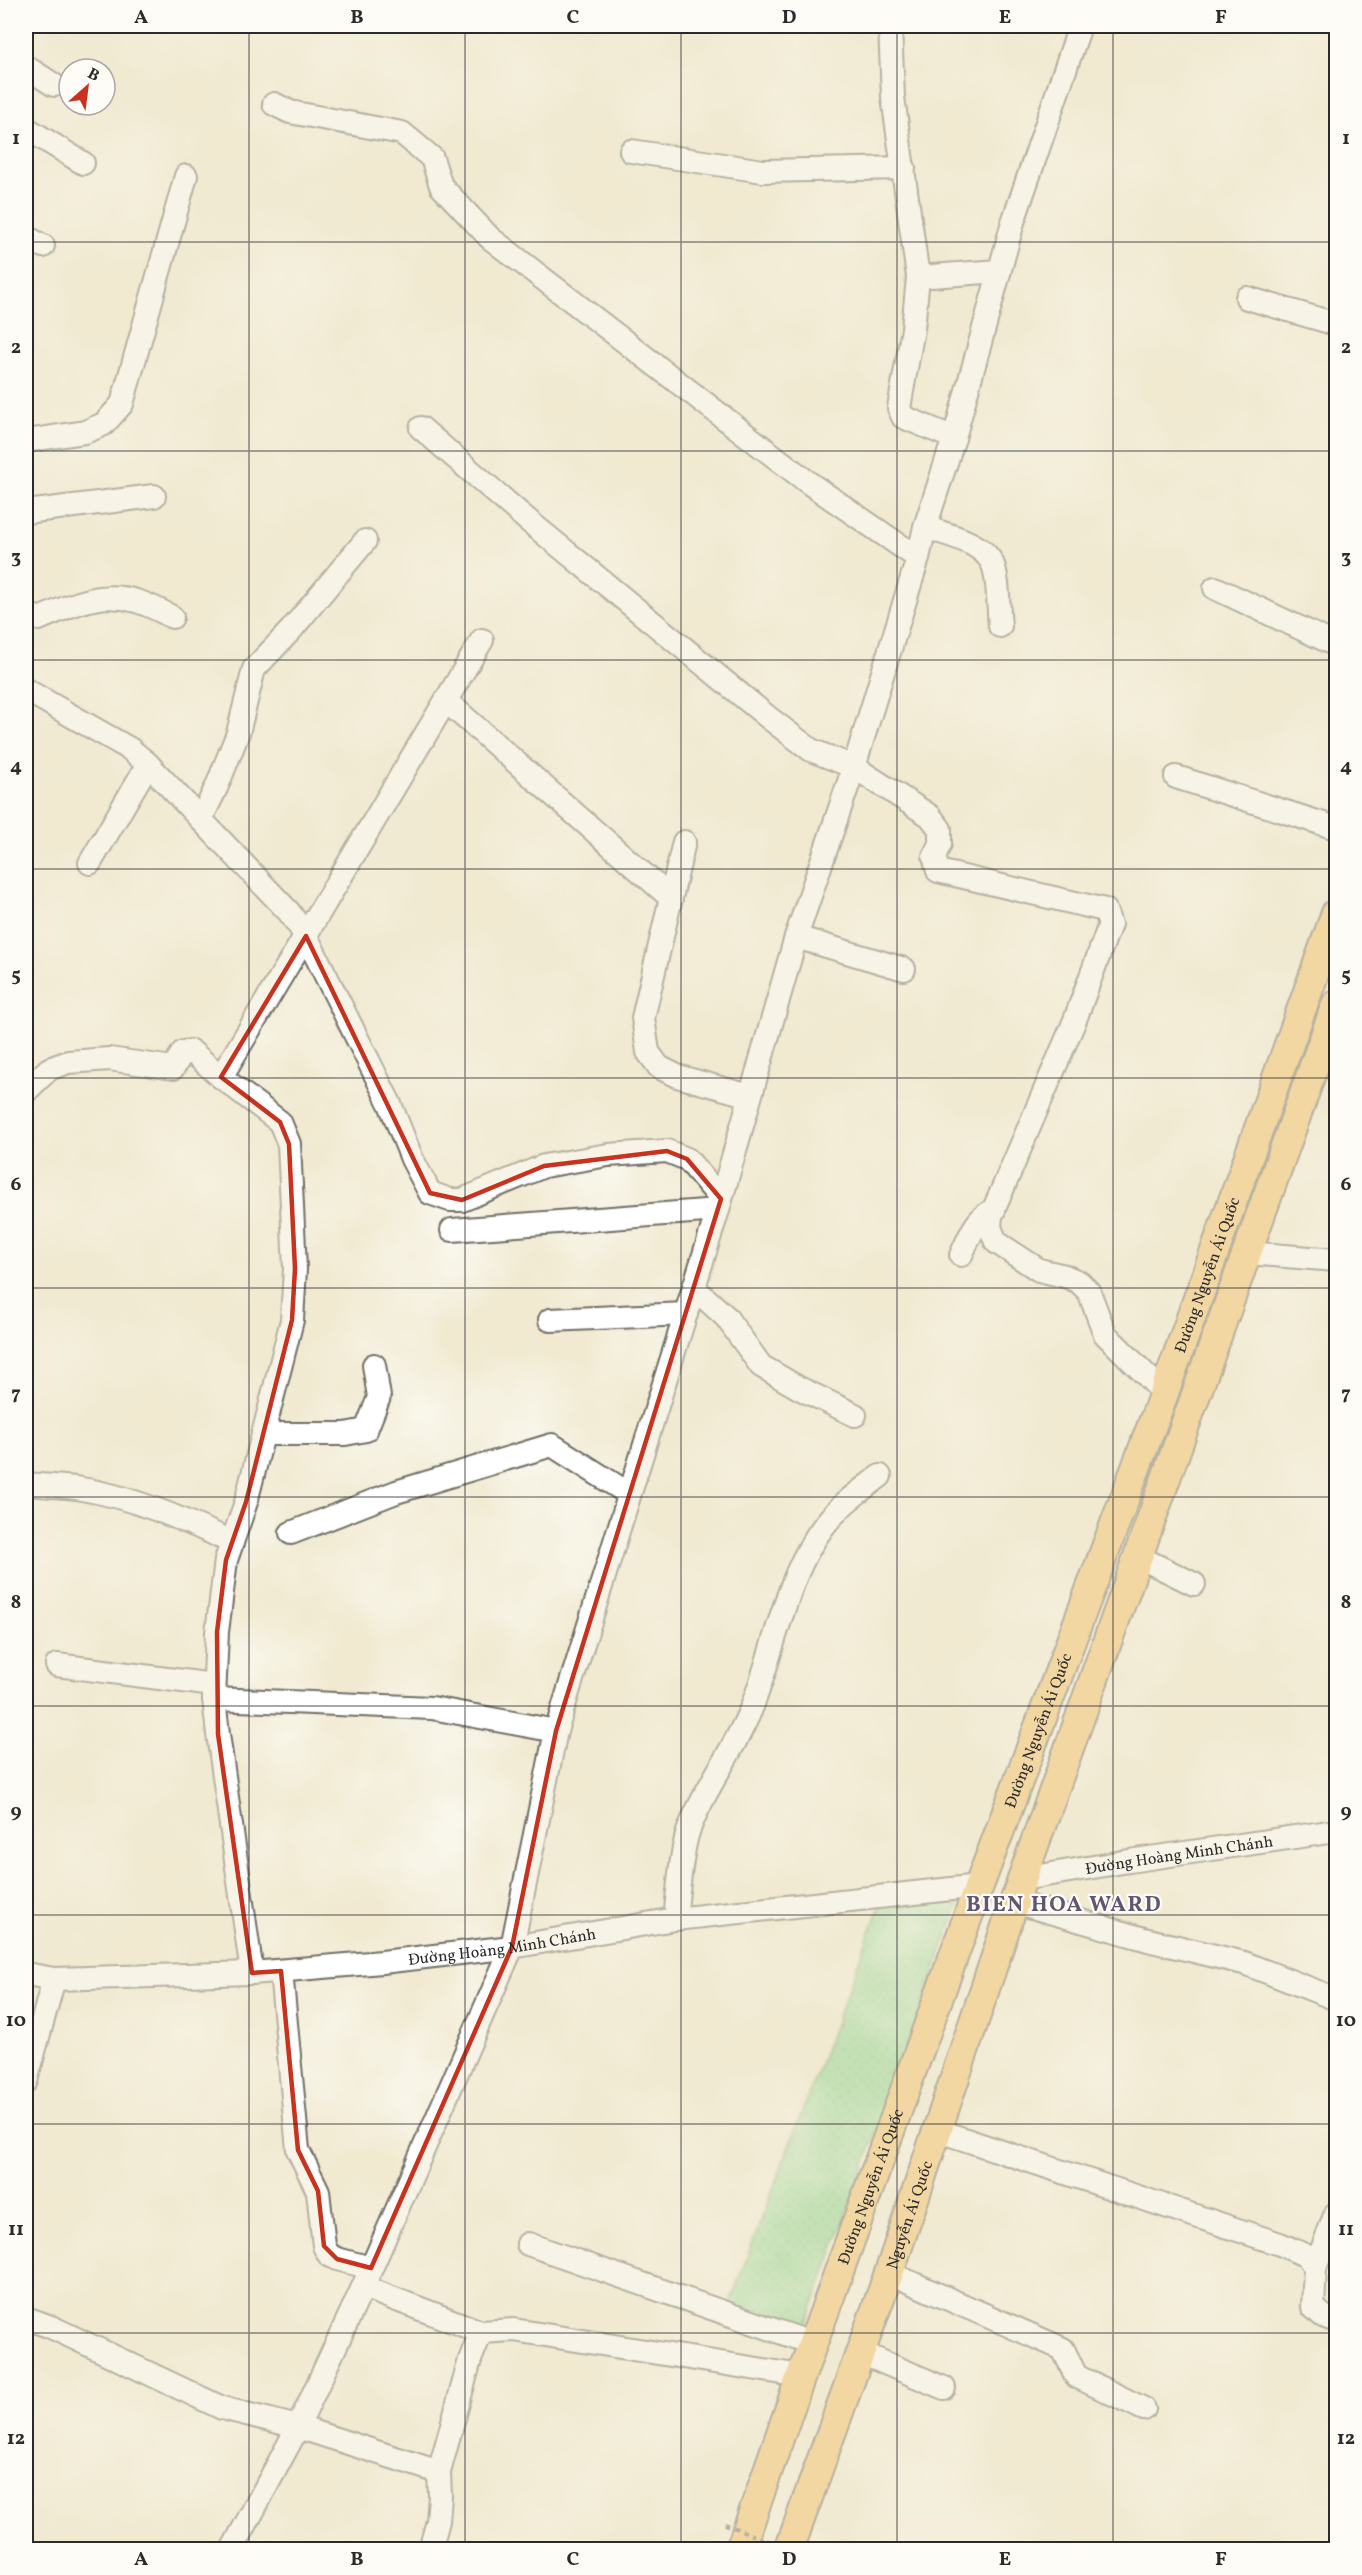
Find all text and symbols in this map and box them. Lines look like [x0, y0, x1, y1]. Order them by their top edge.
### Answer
text: A [134, 4, 148, 32]
text: B [350, 4, 364, 32]
text: C [567, 4, 580, 32]
text: D [782, 4, 796, 32]
text: E [999, 4, 1011, 32]
text: F [1215, 4, 1227, 32]
north arrow [57, 57, 117, 117]
text: B [83, 63, 103, 88]
text: 1 [12, 125, 20, 153]
text: 1 [1342, 125, 1350, 153]
text: 2 [11, 334, 21, 362]
text: 2 [1341, 334, 1351, 362]
text: 3 [11, 544, 21, 572]
text: 3 [1341, 544, 1351, 572]
text: 4 [10, 753, 22, 781]
text: 4 [1340, 753, 1352, 781]
text: 5 [11, 962, 21, 990]
text: 5 [1341, 962, 1351, 990]
text: 6 [11, 1171, 22, 1199]
text: 6 [1341, 1171, 1352, 1199]
street label: Đường Nguyễn Ái Quốc [1170, 1194, 1246, 1356]
text: 7 [11, 1380, 21, 1408]
text: 7 [1341, 1380, 1351, 1408]
text: 8 [11, 1589, 21, 1617]
text: 8 [1341, 1589, 1351, 1617]
street label: Đường Nguyễn Ái Quốc [1000, 1650, 1078, 1812]
text: 9 [10, 1798, 22, 1826]
text: 9 [1340, 1798, 1352, 1826]
street label: Đường Hoàng Minh Chánh [1084, 1831, 1275, 1881]
district label: BIEN HOA WARD [966, 1890, 1162, 1921]
street label: Đường Hoàng Minh Chánh [407, 1924, 598, 1972]
text: 10 [6, 2007, 26, 2035]
text: 10 [1336, 2007, 1356, 2035]
street label: Đường Nguyễn Ái Quốc [833, 2106, 910, 2268]
street label: Nguyễn Ái Quốc [882, 2158, 939, 2272]
text: 11 [8, 2216, 24, 2244]
text: 11 [1338, 2216, 1354, 2244]
text: 12 [7, 2425, 25, 2453]
text: 12 [1337, 2425, 1355, 2453]
text: A [134, 2546, 148, 2574]
text: B [350, 2546, 364, 2574]
text: C [567, 2546, 580, 2574]
text: D [782, 2546, 796, 2574]
text: E [999, 2546, 1011, 2574]
text: F [1215, 2546, 1227, 2574]

